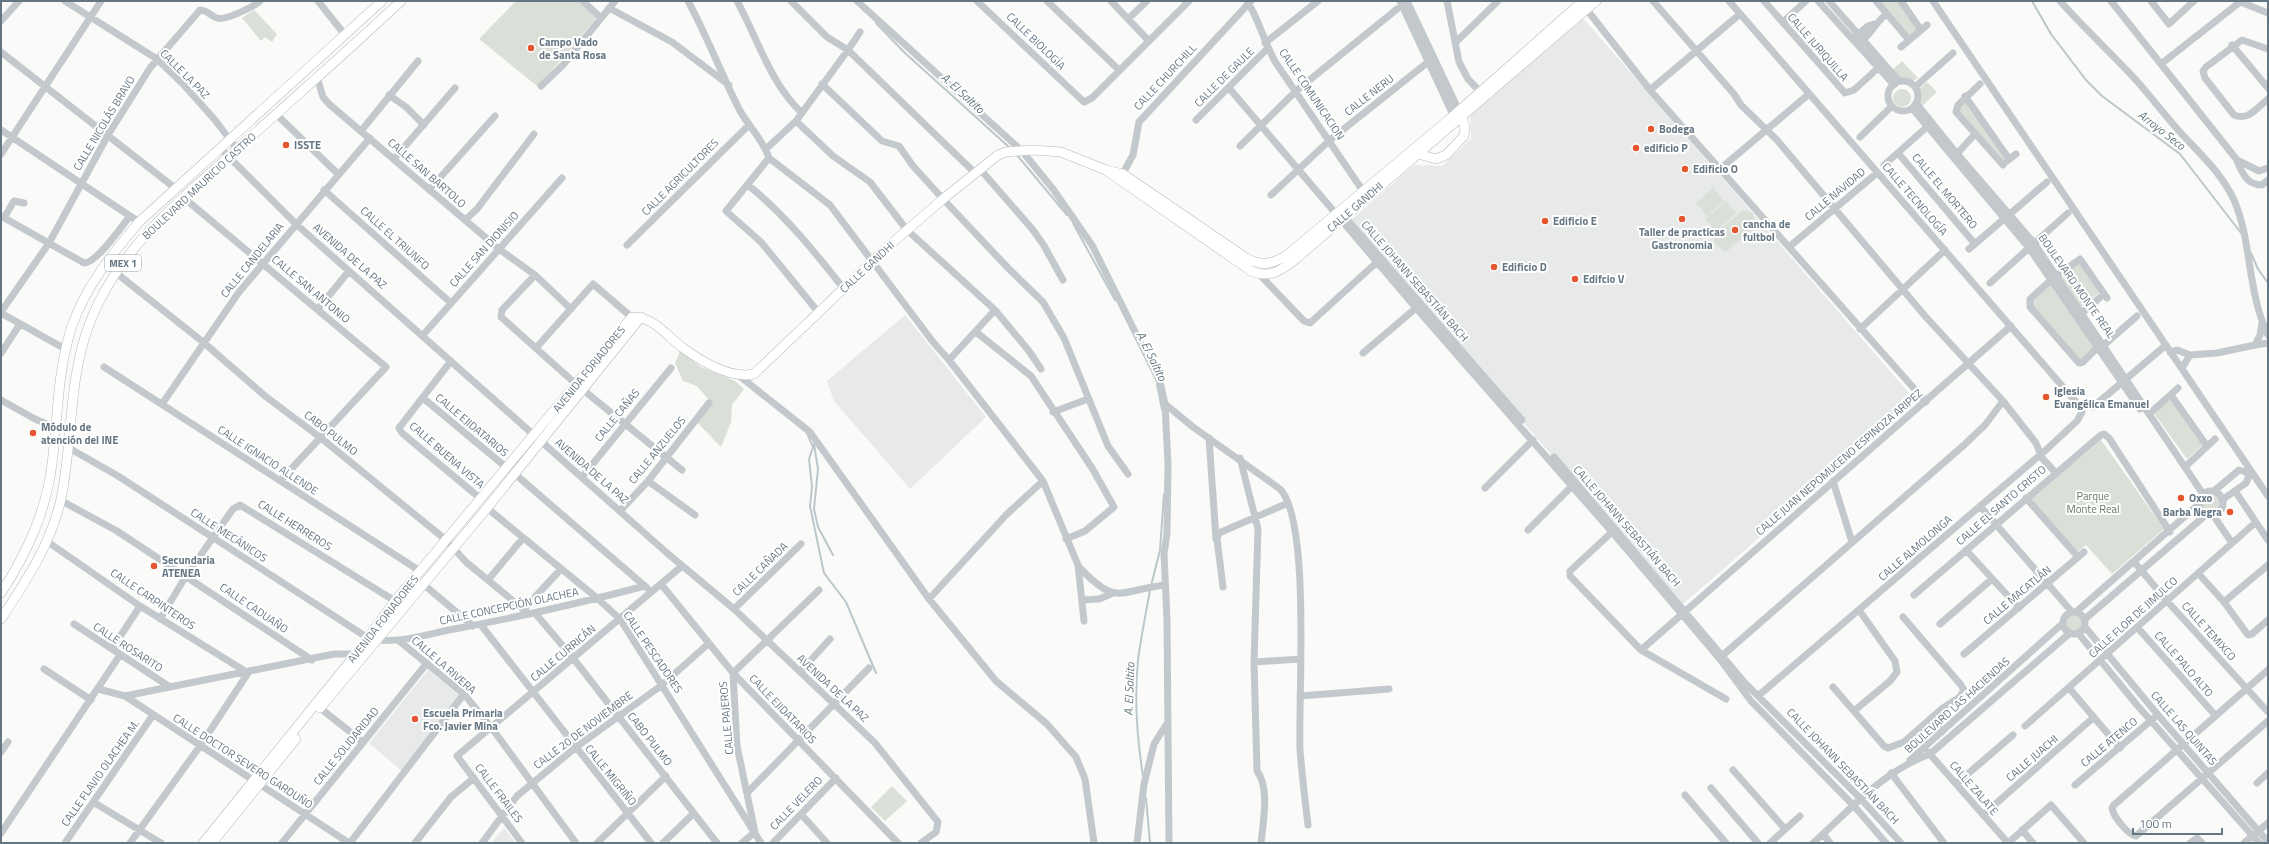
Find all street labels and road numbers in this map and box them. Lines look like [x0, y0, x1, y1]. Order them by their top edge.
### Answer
street label: CALLE BIOLOGÍA [1003, 9, 1069, 74]
street label: CALLE JURIQUILLA [1784, 9, 1852, 85]
street label: CALLE CHURCHILL [1130, 40, 1201, 114]
street label: CALLE DE GAULE [1190, 43, 1258, 111]
street label: CALLE COMUNICACION [1275, 45, 1349, 143]
street label: CALLE LA PAZ [157, 46, 214, 103]
street label: CALLE NERU [1341, 71, 1397, 119]
street label: CALLE NICOLÁS BRAVO [69, 72, 139, 174]
street label: BOULEVARD MAURICIO CASTRO [139, 129, 259, 243]
street label: CALLE SAN BARTOLO [384, 135, 470, 211]
street label: CALLE AGRICULTORES [638, 135, 722, 219]
street label: CALLE EL MORTERO [1909, 150, 1981, 232]
street label: CALLE TECNOLOGÍA [1879, 159, 1952, 239]
street label: CALLE NAVIDAD [1801, 164, 1869, 224]
street label: CALLE GANDHI [1323, 178, 1387, 236]
street label: CALLE EL TRIUNFO [357, 203, 433, 273]
street label: CALLE SAN DIONISIO [446, 208, 522, 290]
street label: CALLE JOHANN SEBASTIÁN BACH [1358, 217, 1472, 345]
street label: CALLE CANDELARIA [217, 219, 288, 301]
street label: AVENIDA DE LA PAZ [310, 219, 391, 293]
street label: BOULEVARD MONTE REAL [2035, 230, 2120, 342]
street label: CALLE GANDHI [836, 237, 898, 297]
street label: CALLE SAN ANTONIO [268, 251, 354, 327]
road number: MEX 1 [105, 255, 141, 271]
street label: AVENIDA FORJADORES [549, 322, 629, 416]
street label: CALLE CAÑAS [591, 385, 643, 445]
street label: CALLE JUAN NEPOMUCENO ESPINOZA ARIPEZ [1752, 385, 1926, 539]
street label: CALLE EJIDATARIOS [432, 390, 512, 460]
street label: CABO PULMO [301, 407, 361, 459]
street label: CALLE ANZUELOS [625, 413, 689, 487]
street label: CALLE BUENA VISTA [406, 418, 488, 492]
street label: CALLE IGNACIO ALLENDE [215, 421, 321, 499]
street label: AVENIDA DE LA PAZ [552, 434, 633, 508]
street label: CALLE EL SANTO CRISTO [1952, 461, 2050, 549]
street label: CALLE JOHANN SEBASTIÁN BACH [1570, 462, 1684, 590]
street label: CALLE HERREROS [255, 496, 335, 554]
street label: CALLE MECÁNICOS [187, 504, 271, 566]
street label: CALLE ALMOLONGA [1875, 511, 1956, 585]
street label: CALLE CAÑADA [729, 538, 792, 600]
street label: CALLE MACATLÁN [1980, 562, 2054, 628]
street label: CALLE CARPINTEROS [107, 565, 199, 633]
street label: AVENIDA FORJADORES [344, 572, 422, 666]
street label: CALLE FLOR DE JIMULCO [2085, 573, 2181, 661]
street label: CALLE CADUAÑO [217, 579, 291, 637]
street label: CALLE CONCEPCIÓN OLACHEA [438, 583, 580, 629]
street label: CALLE TEMIXCO [2178, 598, 2240, 664]
street label: CALLE PESCADORES [620, 608, 686, 696]
street label: CALLE ROSARITO [90, 618, 166, 676]
street label: CALLE CURRICÁN [527, 621, 599, 685]
street label: CALLE PALO ALTO [2151, 628, 2217, 700]
street label: CALLE LA RIVERA [408, 632, 480, 698]
street label: AVENIDA DE LA PAZ [793, 650, 873, 726]
street label: BOULEVARD LAS HACIENDAS [1901, 653, 2013, 757]
street label: CALLE EJIDATARIOS [746, 671, 820, 747]
street label: CALLE PAJEROS [715, 681, 737, 755]
street label: CALLE 20 DE NOVIEMBRE [530, 687, 636, 773]
street label: CALLE LAS QUINTAS [2147, 687, 2221, 769]
street label: CALLE SOLIDARIDAD [309, 704, 383, 788]
street label: CALLE JOHANN SEBASTIÁN BACH [1783, 704, 1903, 828]
street label: CABO PULMO [624, 709, 676, 769]
street label: CALLE DOCTOR SEVERO GARDUÑO [170, 710, 316, 812]
street label: CALLE ATENCO [2077, 713, 2141, 771]
street label: CALLE FLAVIO OLACHEA M. [57, 717, 143, 829]
street label: CALLE JUACHI [2002, 731, 2062, 785]
street label: CALLE MIGRIÑO [581, 741, 641, 809]
street label: CALLE ZALATE [1946, 757, 2002, 819]
street label: CALLE FRAILES [471, 760, 527, 826]
street label: CALLE VELERO [766, 772, 826, 834]

